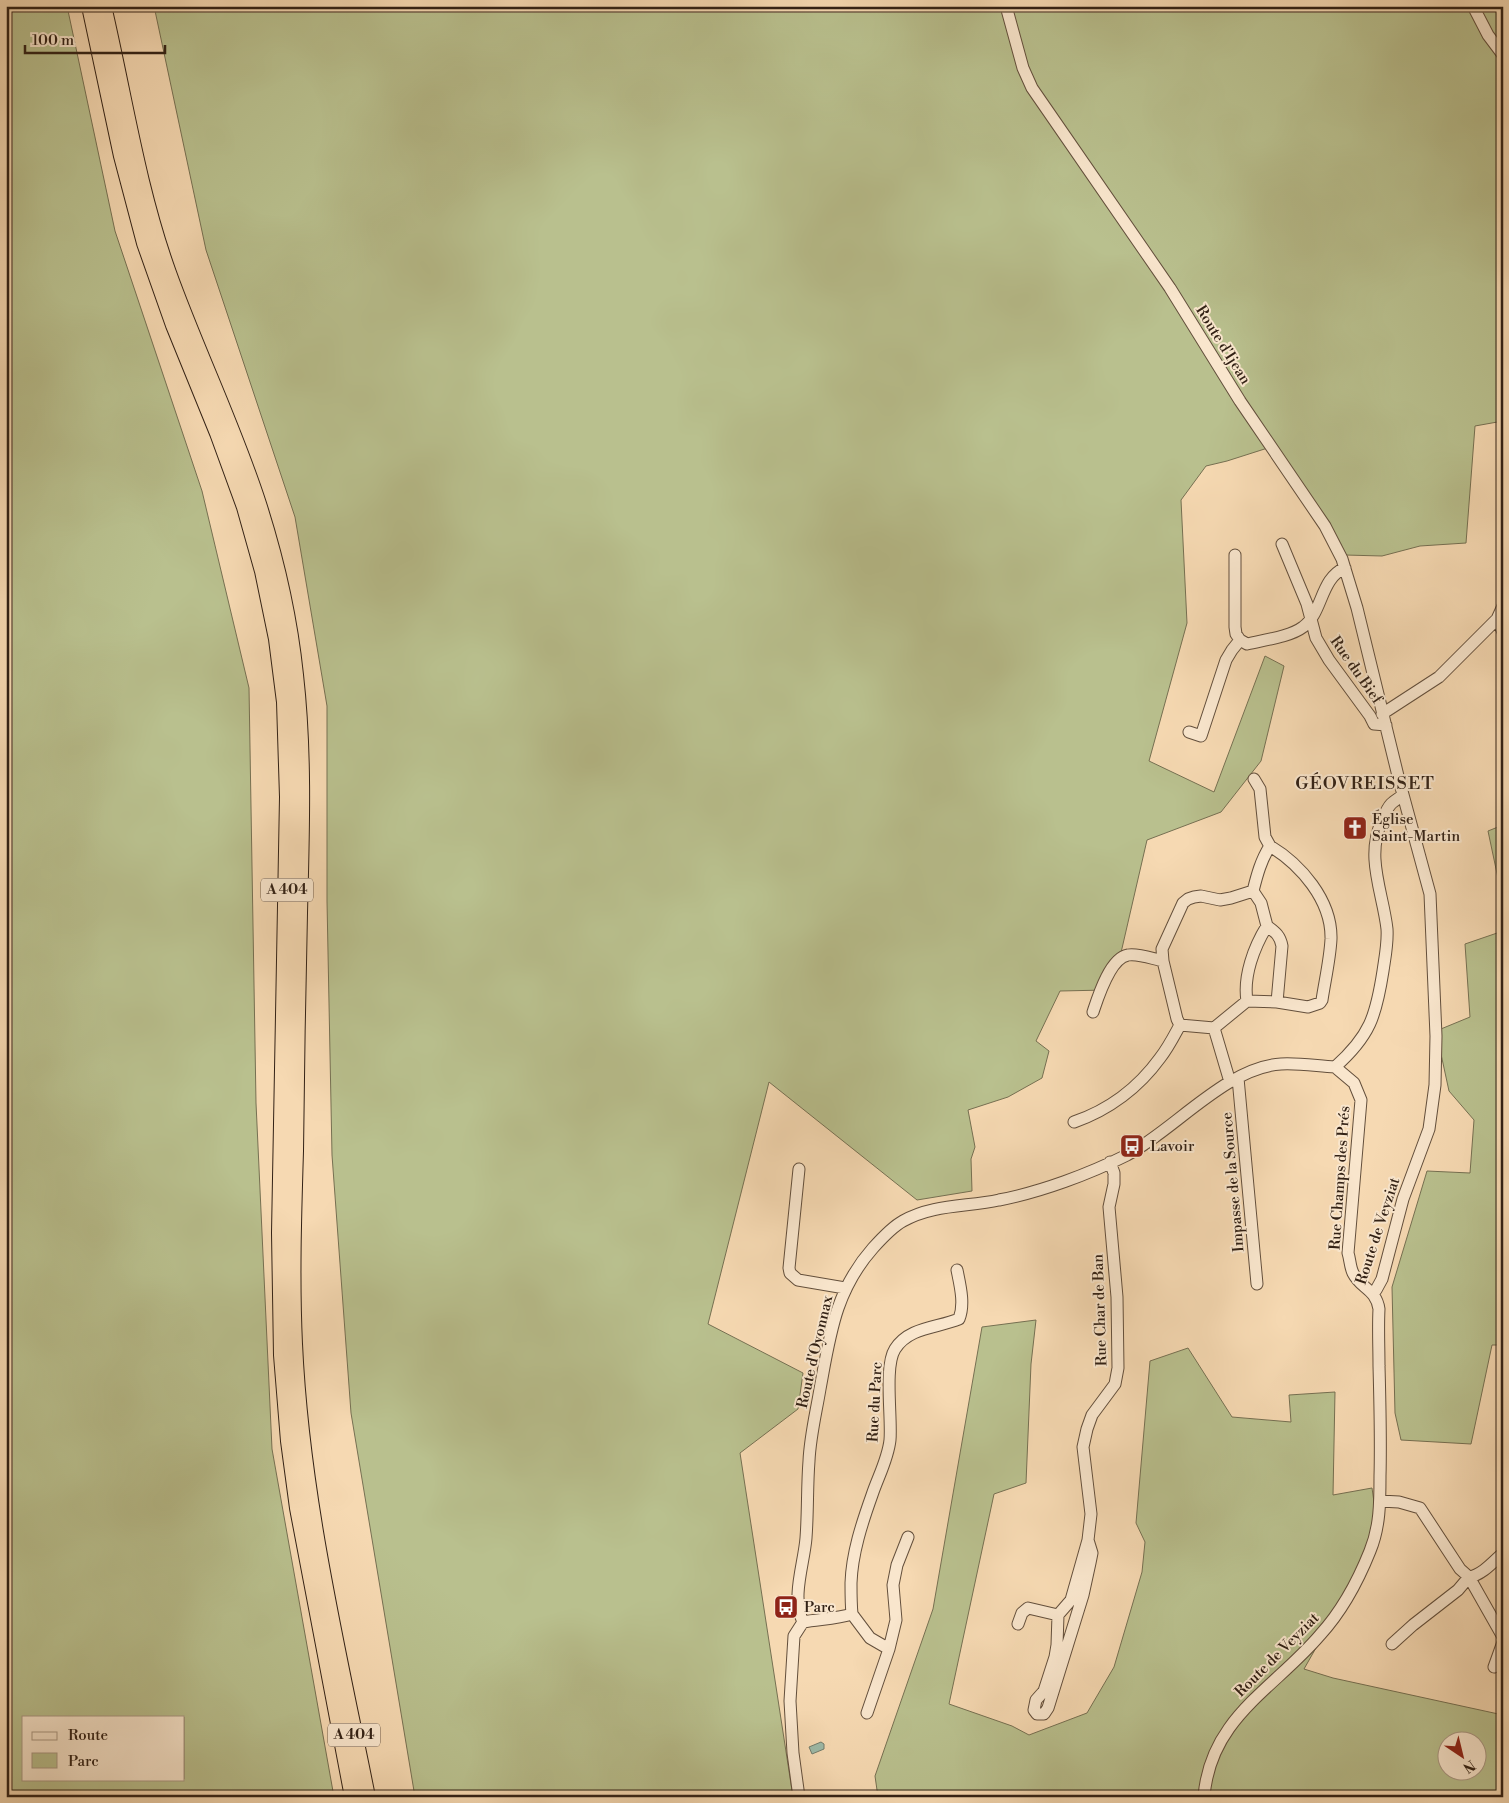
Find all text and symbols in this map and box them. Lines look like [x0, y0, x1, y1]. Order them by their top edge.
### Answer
scale bar [25, 22, 165, 54]
text: 100 m [32, 31, 74, 50]
street label: Route d'Ijean [1191, 302, 1255, 388]
street label: Rue du Bief [1326, 633, 1387, 708]
district label: GÉOVREISSET [1295, 772, 1435, 795]
place label: Église Saint-Martin [1372, 809, 1460, 846]
church icon: Église Saint-Martin [1342, 815, 1368, 841]
road number: A 404 [261, 878, 313, 902]
street label: Rue Champs des Prés [1325, 1105, 1355, 1251]
street label: Impasse de la Source [1217, 1111, 1249, 1253]
bus stop icon: Lavoir [1119, 1133, 1145, 1159]
place label: Lavoir [1150, 1137, 1195, 1156]
street label: Route de Veyziat [1352, 1174, 1404, 1287]
street label: Rue Char de Ban [1089, 1254, 1111, 1366]
street label: Route d'Oyonnax [793, 1293, 837, 1410]
street label: Rue du Parc [863, 1361, 887, 1443]
bus stop icon: Parc [773, 1594, 799, 1620]
place label: Parc [804, 1598, 835, 1617]
street label: Route de Veyziat [1231, 1608, 1324, 1701]
legend [22, 1716, 185, 1780]
road number: A 404 [328, 1724, 380, 1746]
text: Route [68, 1726, 108, 1745]
north arrow [1436, 1730, 1486, 1780]
text: Parc [68, 1752, 99, 1771]
text: N [1459, 1755, 1479, 1776]

